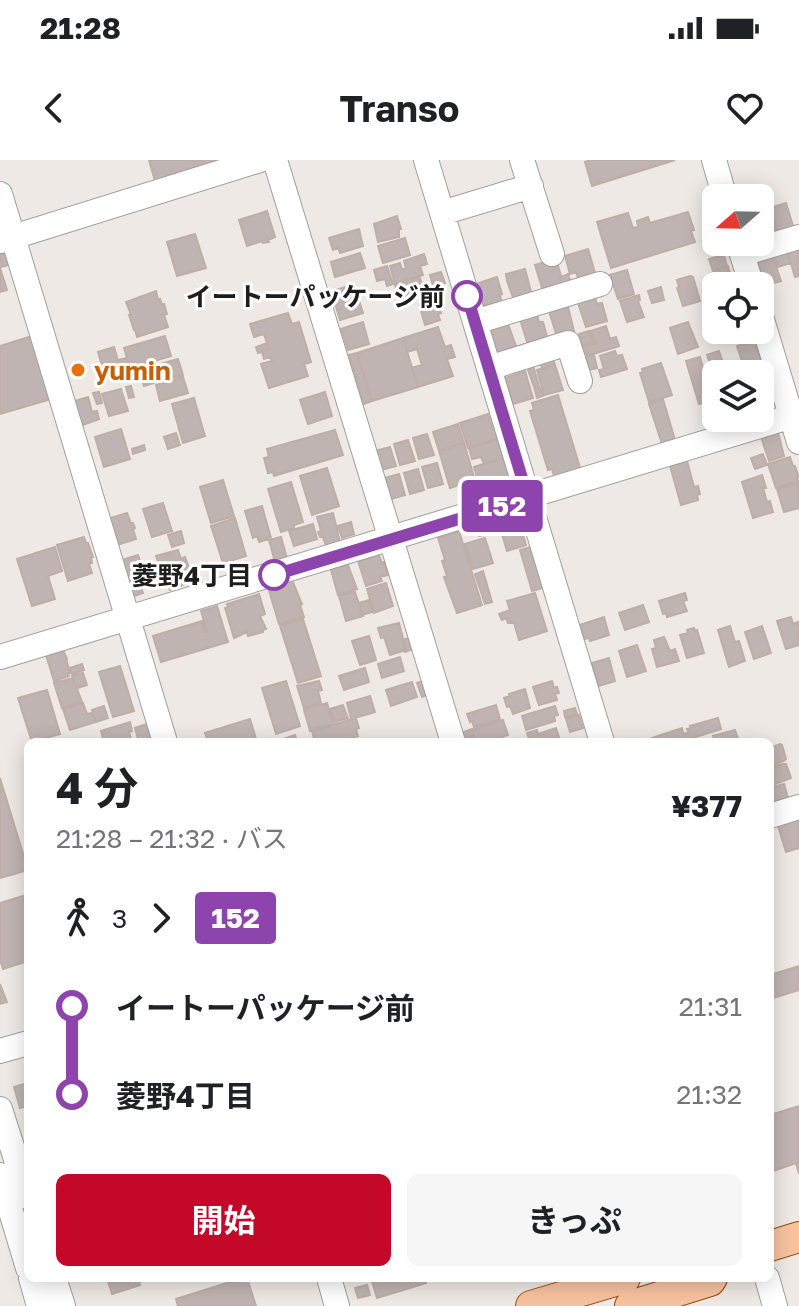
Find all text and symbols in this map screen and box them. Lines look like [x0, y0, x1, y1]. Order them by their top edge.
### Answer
text: 21:28 [40, 10, 121, 46]
icon: back [32, 86, 76, 130]
icon: heart [723, 86, 767, 130]
text: Transo [340, 87, 459, 130]
north arrow [702, 184, 774, 256]
map controls [702, 184, 774, 432]
button: locate [702, 272, 774, 344]
place label: イートーパッケージ前 [186, 281, 445, 312]
marker: イートーパッケージ前 [452, 281, 482, 311]
place label: yumin [94, 355, 171, 386]
button: layers [702, 360, 774, 432]
marker: yumin [69, 361, 87, 379]
line badge: 152 [456, 480, 548, 532]
text: 152 [478, 489, 526, 522]
place label: 菱野4丁目 [132, 560, 252, 591]
marker: 菱野4丁目 [259, 560, 289, 590]
text: 4 分 [56, 761, 139, 814]
text: ¥377 [671, 788, 742, 824]
text: 21:28 – 21:32 · バス [56, 823, 288, 854]
icon: walk [56, 896, 100, 940]
icon: forward [139, 896, 183, 940]
text: 152 [211, 901, 260, 934]
text: 3 [112, 903, 127, 934]
text: イートーパッケージ前 [116, 990, 415, 1026]
text: 21:31 [679, 991, 742, 1022]
text: 菱野4丁目 [116, 1078, 255, 1114]
text: 21:32 [676, 1079, 742, 1110]
button: 開始 [56, 1174, 391, 1266]
button: きっぷ [407, 1174, 742, 1266]

